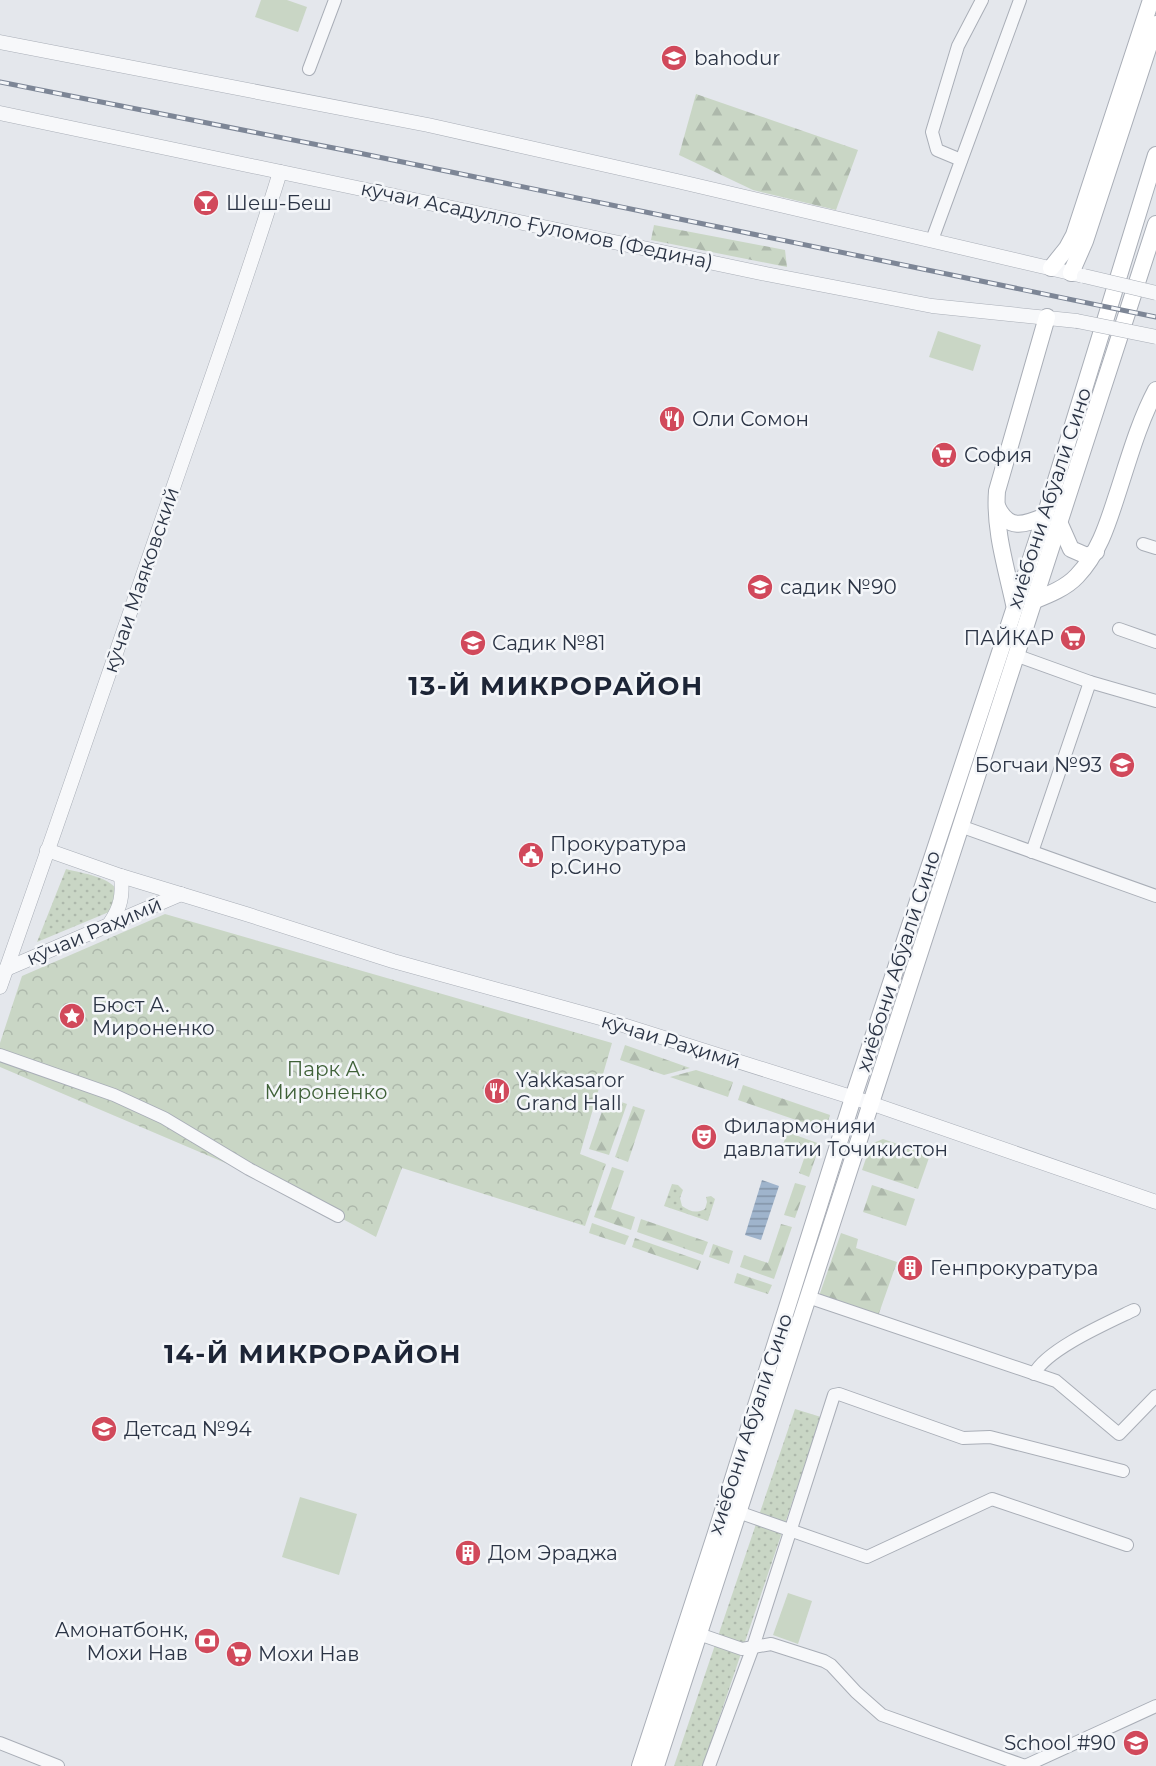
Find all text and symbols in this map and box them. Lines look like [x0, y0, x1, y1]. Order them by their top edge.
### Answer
school or university icon: bahodur [659, 43, 689, 73]
place label: bahodur [694, 46, 780, 70]
street label: кӯчаи Асадулло Ғуломов (Федина) [359, 176, 715, 274]
bar icon: Шеш-Беш [191, 188, 221, 218]
place label: Шеш-Беш [226, 191, 332, 215]
street label: хиёбони Абӯалӣ Сино [1002, 384, 1096, 612]
restaurant icon: Оли Сомон [657, 404, 687, 434]
place label: Оли Сомон [692, 407, 809, 431]
supermarket icon: София [929, 440, 959, 470]
place label: София [964, 443, 1032, 467]
street label: кӯчаи Маяковский [98, 484, 184, 676]
school or university icon: садик №90 [745, 572, 775, 602]
place label: садик №90 [780, 575, 897, 599]
supermarket icon: ПАЙКАР [1058, 623, 1088, 653]
place label: ПАЙКАР [964, 626, 1054, 650]
school or university icon: Садик №81 [458, 628, 488, 658]
place label: Садик №81 [492, 631, 605, 655]
district label: 13-Й МИКРОРАЙОН [408, 670, 704, 702]
school or university icon: Богчаи №93 [1107, 750, 1137, 780]
place label: Богчаи №93 [975, 753, 1102, 777]
place label: Прокуратура р.Сино [550, 832, 687, 879]
public building icon: Прокуратура р.Сино [516, 840, 546, 870]
street label: хиёбони Абӯалӣ Сино [851, 847, 945, 1075]
street label: кӯчаи Раҳимӣ [23, 892, 165, 970]
place label: Бюст А. Мироненко [92, 993, 215, 1040]
place icon: Бюст А. Мироненко [57, 1001, 87, 1031]
street label: кӯчаи Раҳимӣ [598, 1008, 744, 1074]
park label: Парк А. Мироненко [265, 1057, 387, 1104]
place label: Yakkasaror Grand Hall [516, 1068, 625, 1115]
restaurant icon: Yakkasaror Grand Hall [482, 1076, 512, 1106]
place label: Филармонияи давлатии Точикистон [724, 1114, 948, 1161]
theatre icon: Филармонияи давлатии Точикистон [689, 1122, 719, 1152]
building icon: Генпрокуратура [895, 1253, 925, 1283]
place label: Генпрокуратура [930, 1256, 1098, 1280]
street label: хиёбони Абӯалӣ Сино [703, 1310, 797, 1538]
district label: 14-Й МИКРОРАЙОН [164, 1338, 462, 1370]
school or university icon: Детсад №94 [89, 1414, 119, 1444]
place label: Детсад №94 [124, 1417, 252, 1441]
building icon: Дом Эраджа [453, 1538, 483, 1568]
place label: Дом Эраджа [488, 1541, 618, 1565]
place label: Амонатбонк, Мохи Нав [55, 1618, 188, 1665]
bank icon: Амонатбонк, Мохи Нав [192, 1626, 222, 1656]
supermarket icon: Мохи Нав [224, 1639, 254, 1669]
place label: Мохи Нав [258, 1642, 359, 1666]
school or university icon: School #90 [1121, 1728, 1151, 1758]
place label: School #90 [1004, 1731, 1116, 1755]

